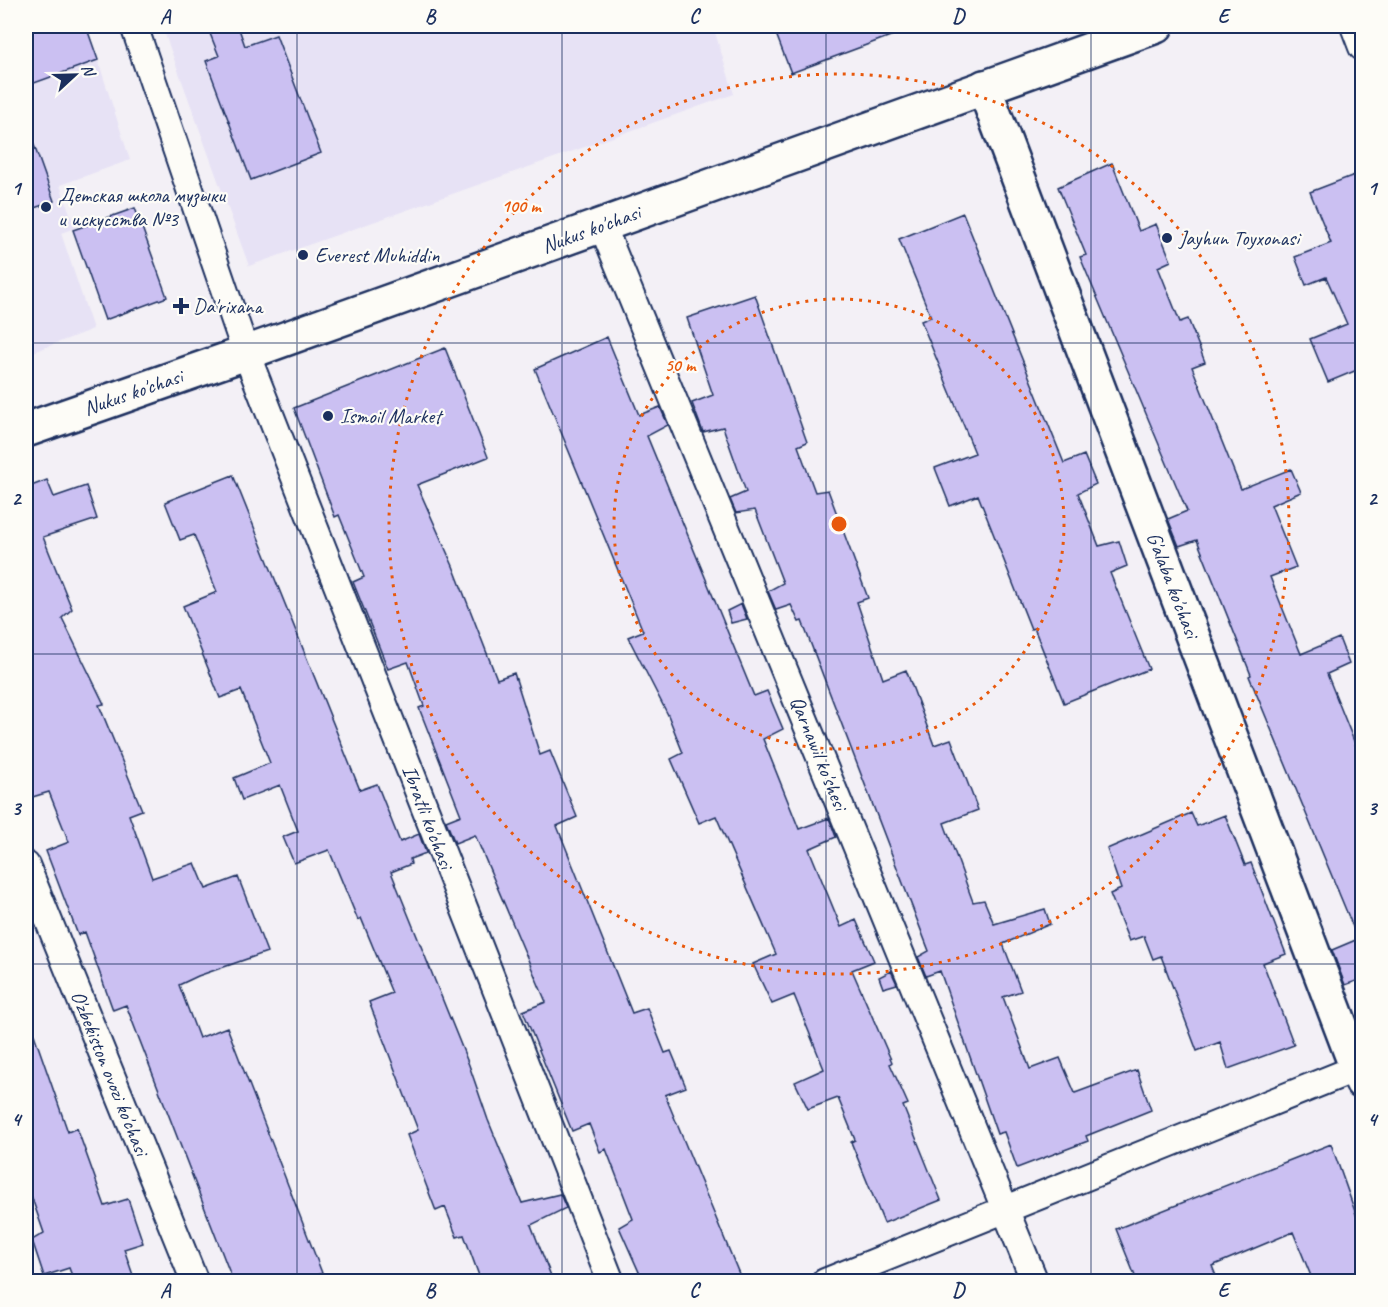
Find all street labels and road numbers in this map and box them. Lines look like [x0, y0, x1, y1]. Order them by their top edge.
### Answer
street label: Nukus ko'chasi [538, 198, 647, 259]
street label: Nukus ko'chasi [80, 362, 189, 421]
street label: G'alaba ko'chasi [1141, 528, 1206, 645]
street label: Qarnawil ko'shesi [784, 692, 855, 817]
street label: Ibratli ko'chasi [396, 762, 461, 875]
street label: O'zbekiston ovozi ko'chasi [65, 987, 156, 1162]

